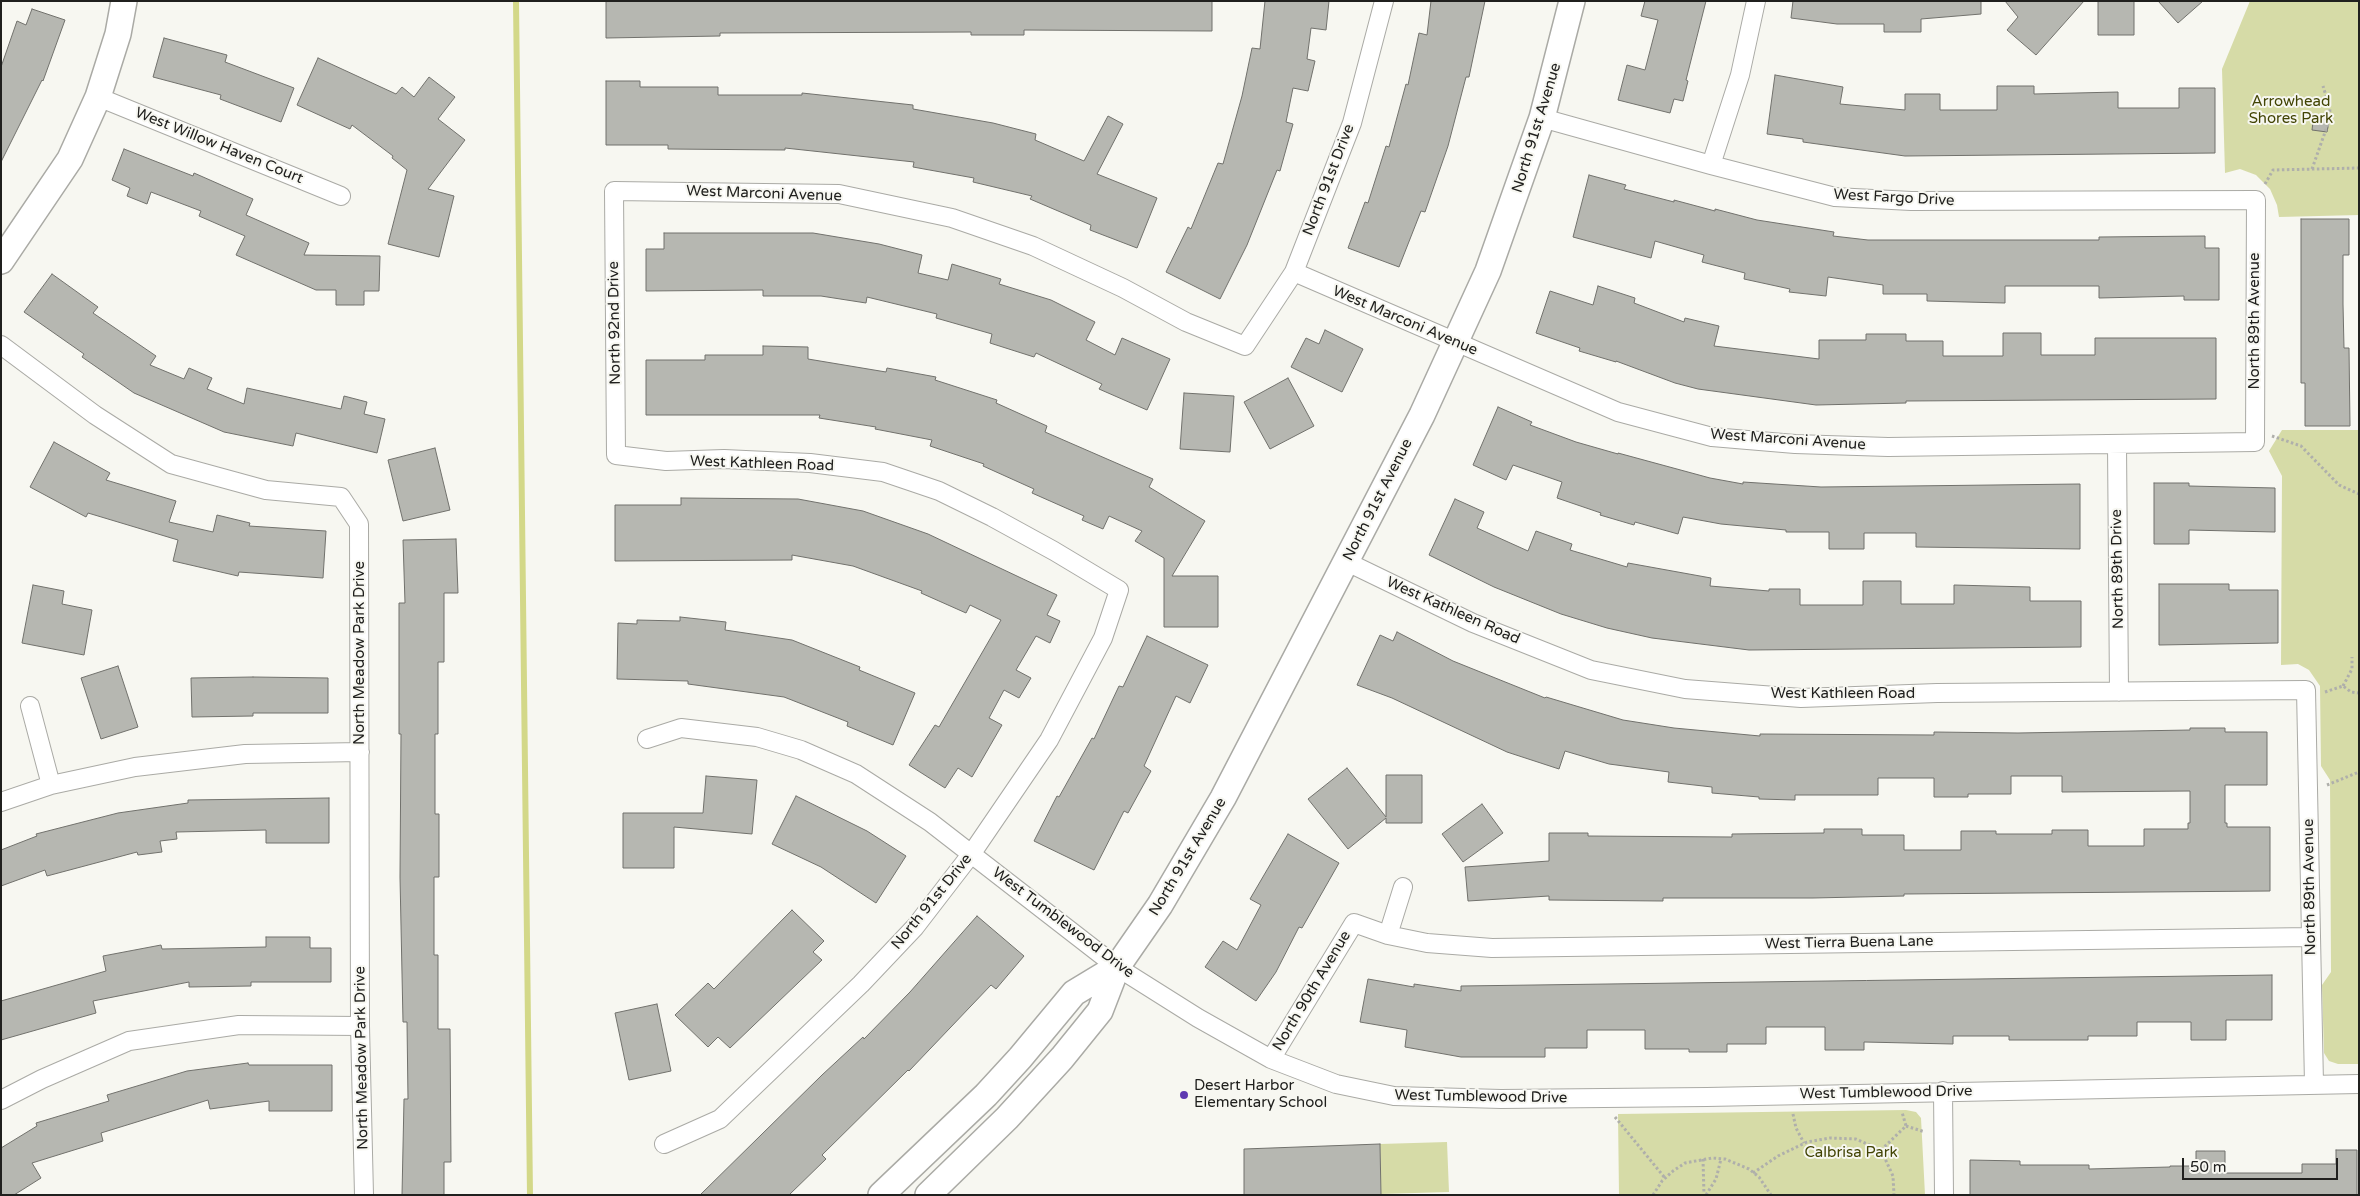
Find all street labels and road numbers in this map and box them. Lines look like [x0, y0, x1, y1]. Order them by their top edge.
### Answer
street label: North 91st Avenue [1509, 61, 1565, 195]
street label: West Willow Haven Court [132, 104, 306, 188]
street label: North 91st Drive [1299, 122, 1359, 238]
street label: West Marconi Avenue [686, 182, 842, 206]
street label: West Fargo Drive [1833, 186, 1955, 210]
street label: North 89th Avenue [2246, 253, 2264, 389]
street label: North 92nd Drive [605, 261, 625, 385]
street label: West Marconi Avenue [1330, 282, 1480, 360]
street label: West Marconi Avenue [1710, 426, 1866, 454]
street label: North 91st Avenue [1339, 436, 1417, 564]
street label: West Kathleen Road [690, 452, 834, 476]
street label: North 89th Drive [2108, 509, 2128, 629]
street label: North Meadow Park Drive [351, 561, 369, 745]
street label: West Kathleen Road [1383, 573, 1523, 649]
street label: West Kathleen Road [1771, 685, 1915, 703]
street label: North 91st Avenue [1146, 795, 1230, 919]
street label: North 89th Avenue [2300, 818, 2320, 956]
street label: North 91st Drive [888, 850, 976, 954]
street label: West Tumblewood Drive [989, 864, 1137, 982]
street label: North 90th Avenue [1269, 928, 1355, 1054]
street label: West Tierra Buena Lane [1764, 933, 1934, 953]
street label: North Meadow Park Drive [351, 966, 373, 1150]
street label: West Tumblewood Drive [1799, 1082, 1973, 1104]
street label: West Tumblewood Drive [1394, 1086, 1568, 1108]

